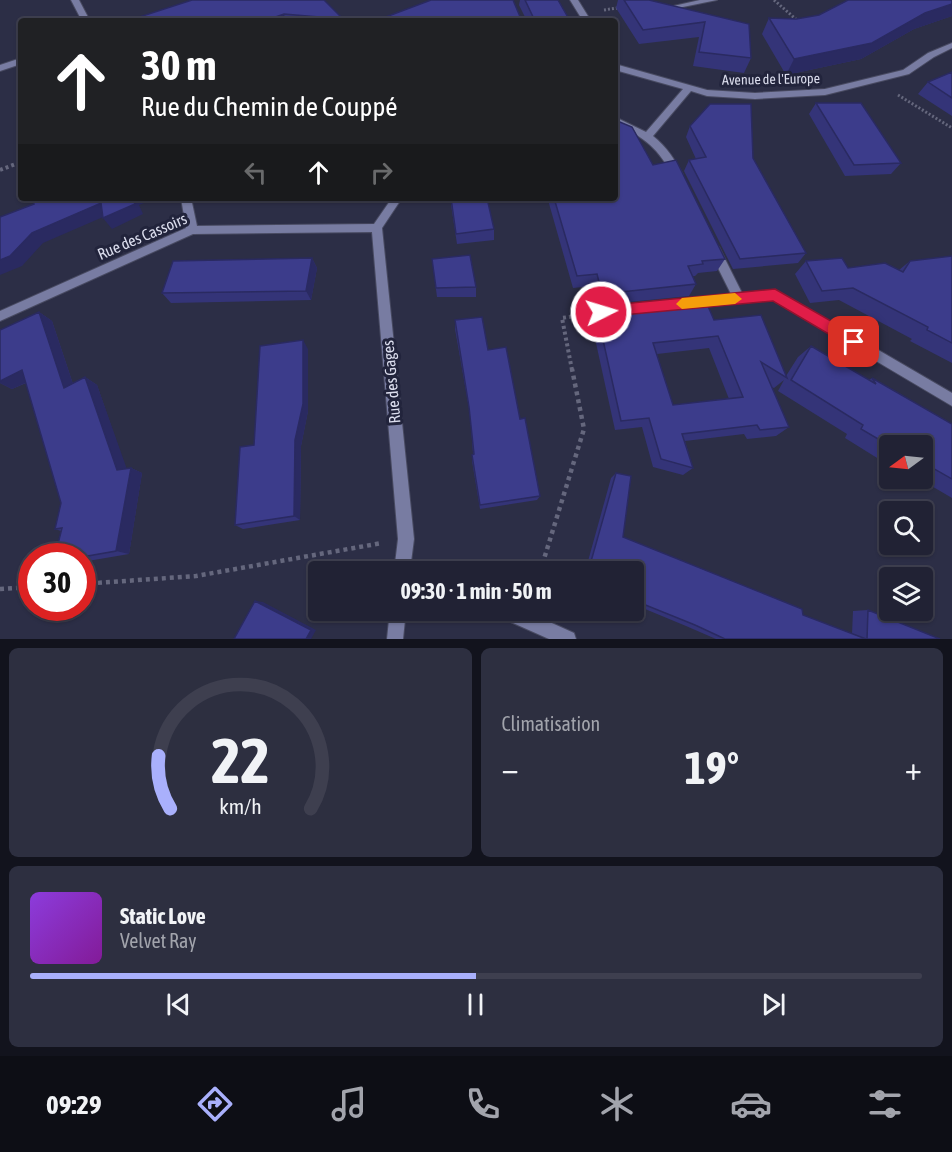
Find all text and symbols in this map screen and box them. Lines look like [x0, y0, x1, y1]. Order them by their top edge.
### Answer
text: 30 m [141, 41, 216, 89]
icon: ahead [42, 42, 120, 120]
street label: Avenue de l'Europe [722, 70, 820, 88]
text: Rue du Chemin de Couppé [141, 91, 397, 122]
icon: left [239, 156, 272, 189]
icon: ahead [302, 156, 335, 189]
icon: right [365, 156, 398, 189]
street label: Rue des Cassoirs [95, 209, 190, 263]
position arrow [569, 280, 633, 344]
pin [828, 316, 879, 367]
icon: arrive [837, 325, 870, 358]
street label: Rue des Gages [378, 339, 405, 424]
north arrow [879, 435, 933, 489]
map controls [879, 435, 933, 621]
button: search [879, 501, 933, 555]
speed limit sign: 30 [18, 543, 96, 621]
button: layers [879, 567, 933, 621]
text: 09:30 · 1 min · 50 m [400, 578, 552, 604]
text: Climatisation [502, 712, 600, 735]
text: 22 [211, 725, 270, 796]
text: 19° [684, 742, 739, 794]
text: − [502, 749, 519, 787]
text: + [905, 749, 922, 787]
text: km/h [219, 795, 262, 820]
text: Static Love [120, 903, 206, 929]
text: Velvet Ray [120, 929, 197, 952]
icon: previous [162, 988, 195, 1021]
icon: pause [459, 988, 492, 1021]
icon: next [757, 988, 790, 1021]
icon: directions [194, 1083, 236, 1125]
icon: music [328, 1083, 370, 1125]
icon: phone [462, 1083, 504, 1125]
icon: climate [596, 1083, 638, 1125]
icon: car [730, 1083, 772, 1125]
icon: filters [864, 1083, 906, 1125]
text: 09:29 [46, 1089, 102, 1120]

